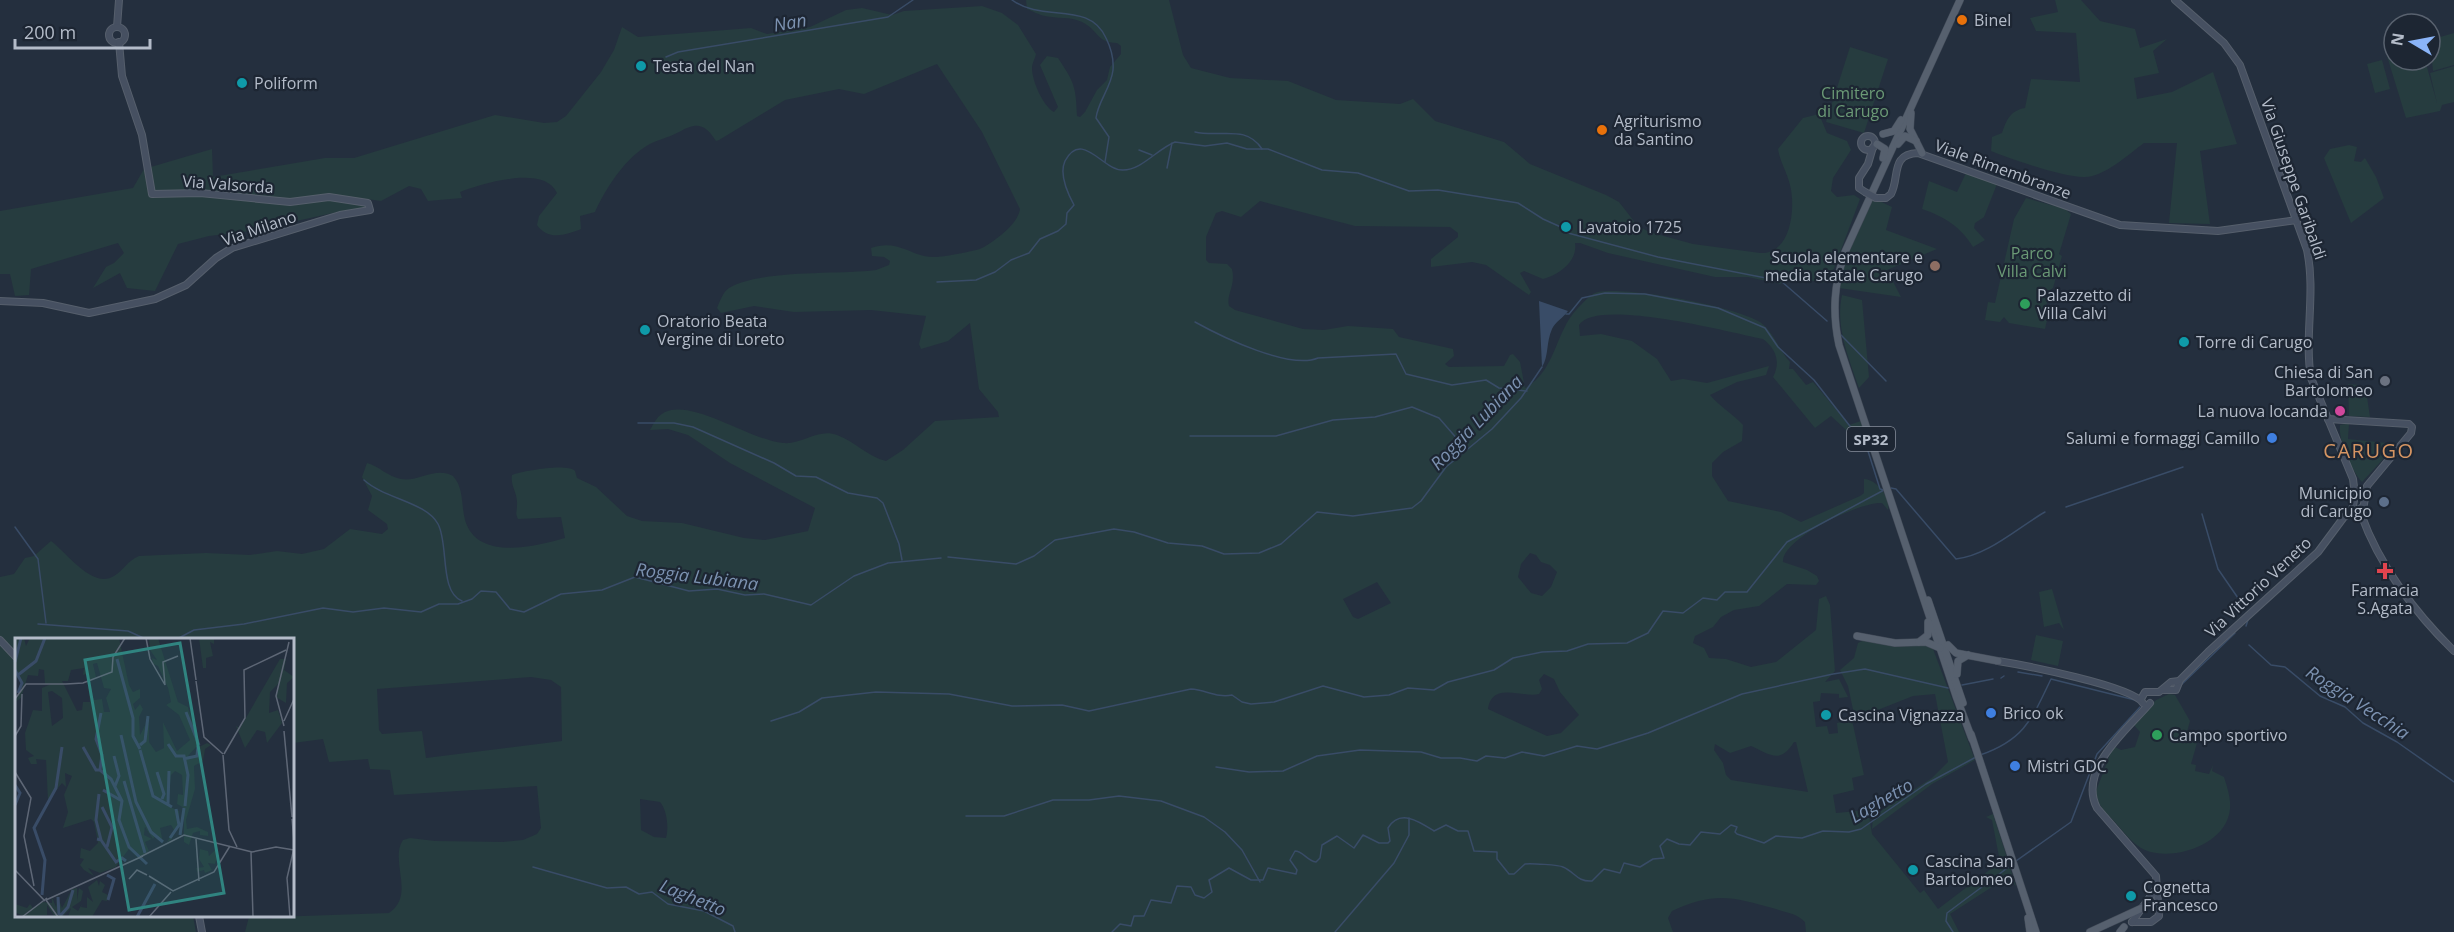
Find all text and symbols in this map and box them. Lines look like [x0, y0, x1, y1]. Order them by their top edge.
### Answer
water label: Nan [772, 7, 808, 37]
place label: Binel [1974, 9, 2011, 31]
scale bar [15, 12, 150, 50]
north arrow [2382, 12, 2442, 72]
marker: Binel [1955, 13, 1969, 27]
text: 200 m [24, 20, 76, 44]
text: N [2385, 31, 2409, 48]
place label: Testa del Nan [653, 55, 755, 77]
marker: Testa del Nan [634, 59, 648, 73]
place label: Poliform [254, 72, 318, 94]
marker: Poliform [235, 76, 249, 90]
park label: Cimitero di Carugo [1817, 82, 1889, 122]
street label: Via Giuseppe Garibaldi [2256, 95, 2332, 263]
place label: Agriturismo da Santino [1614, 110, 1702, 150]
marker: Agriturismo da Santino [1595, 123, 1609, 137]
street label: Viale Rimembranze [1932, 134, 2074, 204]
street label: Via Valsorda [182, 170, 274, 198]
street label: Via Milano [219, 205, 299, 251]
place label: Lavatoio 1725 [1578, 216, 1682, 238]
marker: Lavatoio 1725 [1559, 220, 1573, 234]
park label: Parco Villa Calvi [1997, 242, 2067, 282]
place label: Scuola elementare e media statale Carugo [1765, 246, 1923, 286]
marker: Scuola elementare e media statale Carugo [1928, 259, 1942, 273]
place label: Palazzetto di Villa Calvi [2037, 284, 2131, 324]
marker: Palazzetto di Villa Calvi [2018, 297, 2032, 311]
place label: Oratorio Beata Vergine di Loreto [657, 310, 785, 350]
marker: Oratorio Beata Vergine di Loreto [638, 323, 652, 337]
place label: Torre di Carugo [2196, 331, 2312, 353]
marker: Torre di Carugo [2177, 335, 2191, 349]
place label: Chiesa di San Bartolomeo [2274, 361, 2373, 401]
water label: Roggia Lubiana [1425, 369, 1527, 475]
marker: Chiesa di San Bartolomeo [2378, 374, 2392, 388]
place label: La nuova locanda [2198, 400, 2328, 422]
marker: La nuova locanda [2333, 404, 2347, 418]
road number: SP32 [1847, 427, 1895, 451]
place label: Salumi e formaggi Camillo [2066, 427, 2260, 449]
marker: Salumi e formaggi Camillo [2265, 431, 2279, 445]
district label: CARUGO [2323, 437, 2415, 464]
place label: Municipio di Carugo [2299, 482, 2372, 522]
marker: Municipio di Carugo [2377, 495, 2391, 509]
street label: Via Vittorio Veneto [2200, 532, 2316, 642]
water label: Roggia Lubiana [634, 557, 760, 595]
marker: Farmacia S.Agata [2378, 564, 2392, 578]
place label: Farmacia S.Agata [2351, 579, 2419, 619]
inset map [15, 638, 294, 917]
water label: Roggia Vecchia [2302, 660, 2414, 744]
place label: Brico ok [2003, 702, 2064, 724]
place label: Cascina Vignazza [1838, 704, 1964, 726]
marker: Brico ok [1984, 706, 1998, 720]
marker: Cascina Vignazza [1819, 708, 1833, 722]
place label: Campo sportivo [2169, 724, 2287, 746]
marker: Campo sportivo [2150, 728, 2164, 742]
place label: Mistri GDC [2027, 755, 2107, 777]
marker: Mistri GDC [2008, 759, 2022, 773]
water label: Laghetto [1845, 772, 1917, 828]
place label: Cascina San Bartolomeo [1925, 850, 2014, 890]
marker: Cascina San Bartolomeo [1906, 863, 1920, 877]
water label: Laghetto [656, 873, 730, 921]
place label: Cognetta Francesco [2143, 876, 2218, 916]
marker: Cognetta Francesco [2124, 889, 2138, 903]

